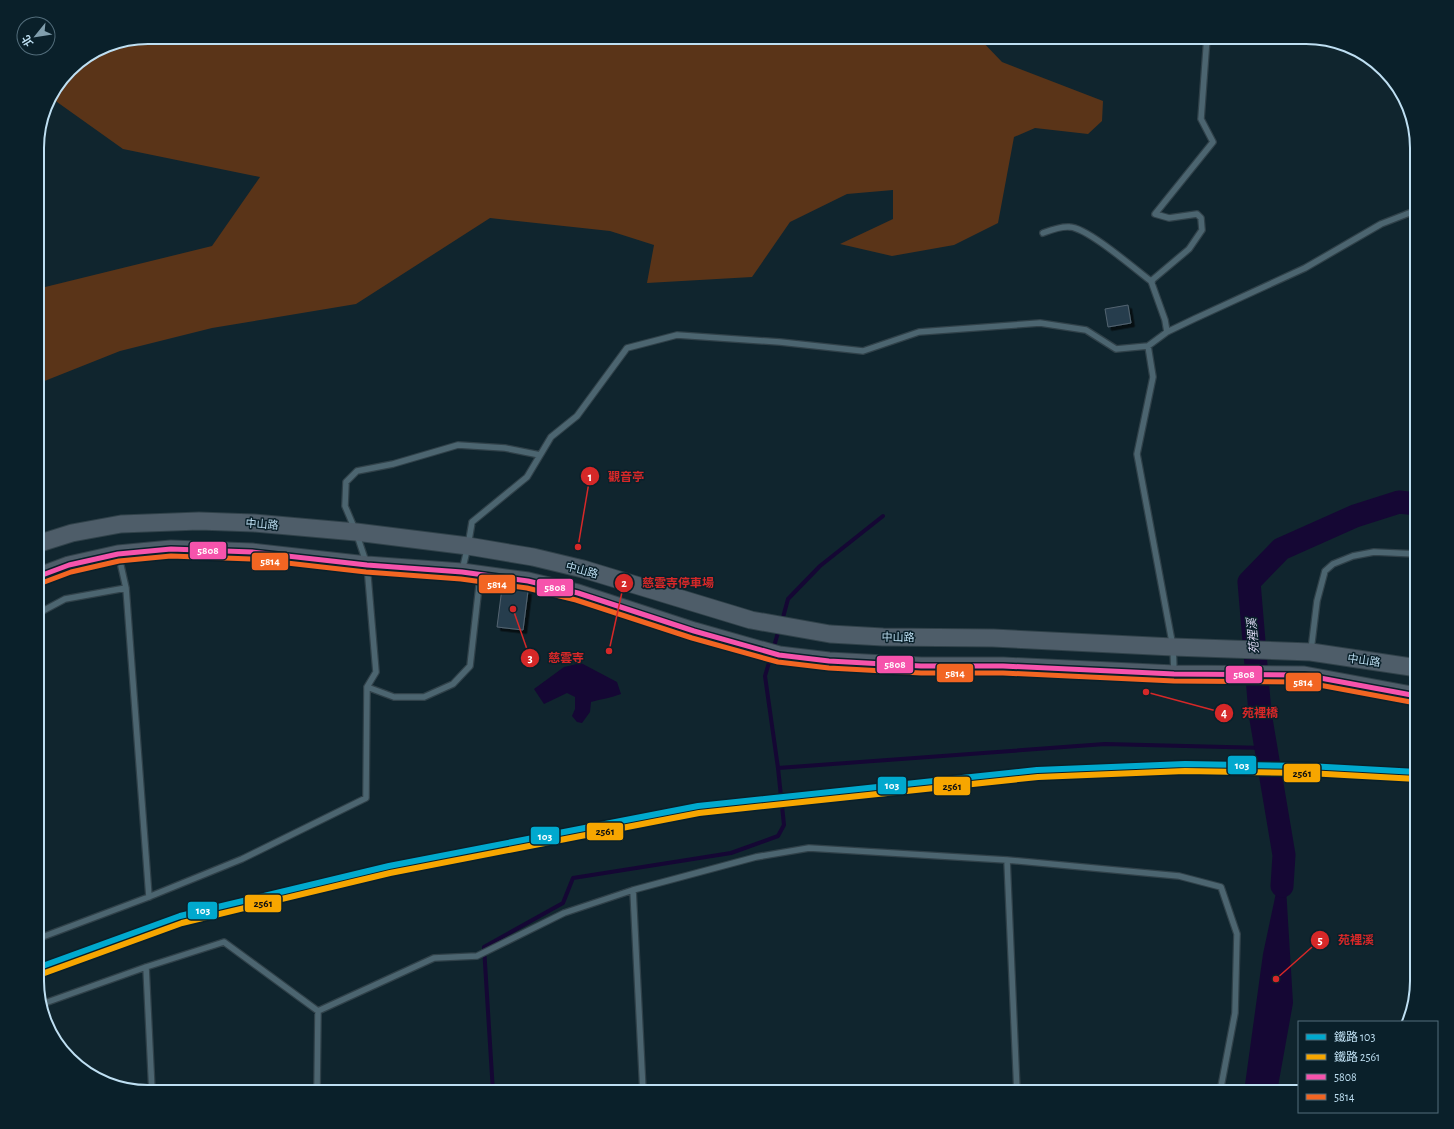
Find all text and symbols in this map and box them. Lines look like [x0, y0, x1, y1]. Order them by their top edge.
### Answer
north arrow [16, 16, 56, 56]
text: 北 [20, 33, 35, 48]
callout: 觀音亭 [580, 464, 652, 488]
text: 觀音亭 [608, 470, 644, 483]
text: 1 [588, 471, 592, 483]
street label: 中山路 [245, 517, 279, 531]
line badge: 5808 [189, 541, 227, 560]
text: 5808 [197, 545, 219, 556]
line badge: 5814 [251, 552, 289, 571]
text: 5814 [260, 556, 280, 567]
street label: 中山路 [565, 560, 599, 580]
callout: 慈雲寺停車場 [614, 571, 722, 595]
line badge: 5814 [478, 574, 516, 594]
text: 慈雲寺停車場 [642, 576, 714, 589]
text: 2 [621, 577, 627, 589]
line badge: 5808 [536, 578, 574, 597]
text: 5814 [487, 579, 507, 590]
text: 5808 [544, 582, 566, 593]
water label: 苑裡溪 [1244, 616, 1261, 655]
street label: 中山路 [881, 631, 915, 643]
callout: 慈雲寺 [520, 646, 592, 670]
text: 慈雲寺 [548, 651, 584, 664]
text: 3 [527, 652, 533, 664]
street label: 中山路 [1347, 652, 1381, 668]
line badge: 5808 [876, 655, 914, 674]
text: 5808 [884, 659, 906, 670]
line badge: 5814 [936, 663, 974, 683]
line badge: 5808 [1225, 665, 1263, 684]
text: 5814 [945, 668, 965, 679]
text: 5808 [1233, 669, 1255, 680]
line badge: 5814 [1285, 672, 1322, 692]
text: 5814 [1293, 677, 1313, 688]
callout: 苑裡橋 [1214, 701, 1286, 725]
text: 苑裡橋 [1242, 706, 1279, 719]
text: 4 [1221, 707, 1227, 719]
line badge: 103 [1227, 755, 1257, 775]
text: 103 [1235, 760, 1249, 771]
line badge: 2561 [1283, 763, 1321, 783]
text: 2561 [1292, 768, 1312, 779]
line badge: 103 [877, 776, 907, 795]
line badge: 2561 [933, 776, 971, 796]
text: 103 [885, 780, 899, 791]
text: 2561 [942, 781, 962, 792]
line badge: 2561 [586, 822, 624, 841]
line badge: 103 [530, 826, 560, 845]
text: 2561 [595, 826, 615, 837]
text: 103 [538, 831, 552, 842]
line badge: 2561 [244, 894, 282, 913]
text: 2561 [253, 898, 273, 909]
line badge: 103 [187, 901, 218, 920]
text: 103 [196, 905, 210, 916]
callout: 苑裡溪 [1310, 928, 1382, 952]
text: 苑裡溪 [1338, 933, 1374, 946]
text: 5 [1317, 934, 1323, 946]
legend [1298, 1021, 1438, 1113]
text: 鐵路 103 [1334, 1030, 1375, 1043]
text: 鐵路 2561 [1334, 1050, 1380, 1063]
text: 5808 [1334, 1071, 1357, 1083]
text: 5814 [1334, 1091, 1355, 1103]

